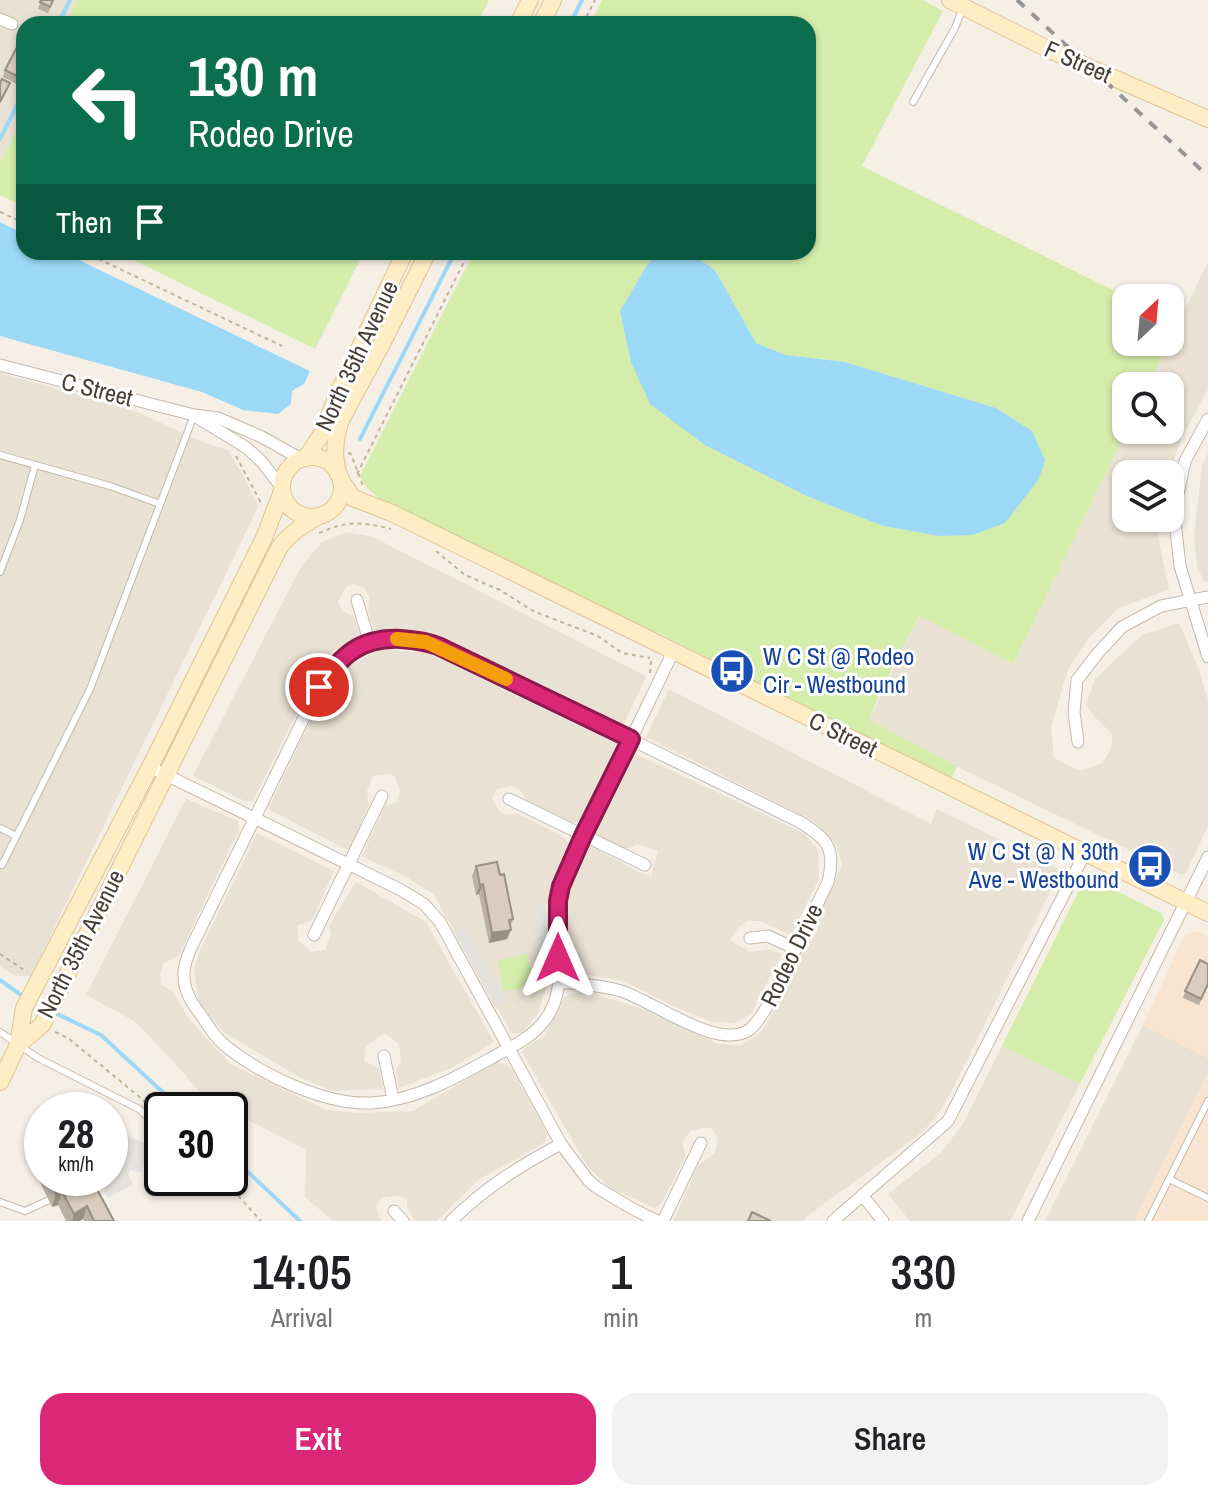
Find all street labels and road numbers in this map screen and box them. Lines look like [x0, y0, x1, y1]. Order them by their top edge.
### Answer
street label: F Street [1040, 32, 1117, 90]
street label: North 35th Avenue [307, 275, 405, 436]
street label: C Street [58, 365, 137, 413]
street label: C Street [804, 704, 883, 765]
street label: North 35th Avenue [29, 864, 131, 1023]
street label: Rodeo Drive [753, 898, 830, 1011]

